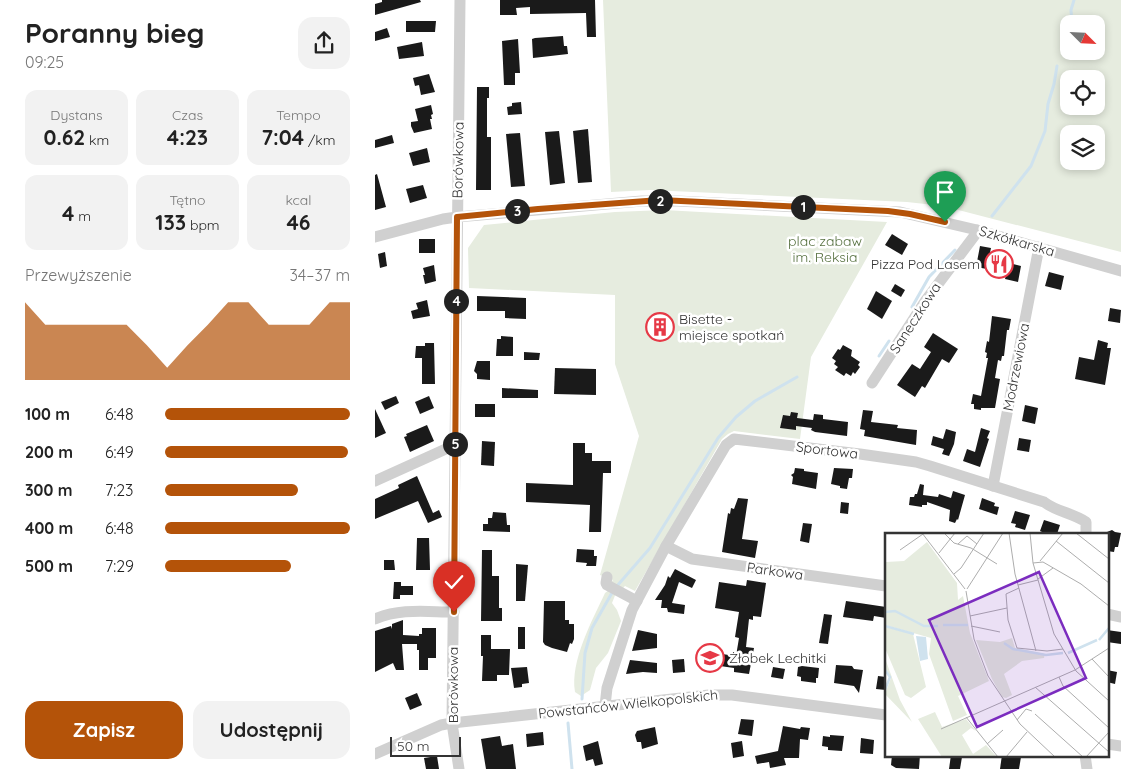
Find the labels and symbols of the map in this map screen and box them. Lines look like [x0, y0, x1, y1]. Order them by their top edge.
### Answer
north arrow [1060, 15, 1105, 60]
street label: Borówkowa [448, 122, 468, 198]
pin [924, 171, 966, 222]
pin: 2 [647, 188, 673, 214]
pin: 1 [791, 194, 815, 220]
pin: 3 [505, 198, 529, 224]
street label: Szkółkarska [977, 222, 1057, 260]
park label: plac zabaw im. Reksia [788, 232, 862, 266]
restaurant icon: Pizza Pod Lasem [984, 249, 1014, 279]
place label: Pizza Pod Lasem [871, 255, 980, 273]
street label: Saneczkowa [885, 279, 945, 357]
pin: 4 [443, 288, 469, 314]
place label: Bisette - miejsce spotkań [679, 310, 784, 344]
building icon: Bisette - miejsce spotkań [645, 312, 675, 342]
street label: Modrzewiowa [999, 321, 1033, 413]
pin: 5 [443, 432, 467, 456]
street label: Sportowa [795, 437, 859, 463]
inset map [885, 533, 1109, 756]
street label: Parkowa [746, 558, 804, 584]
pin [433, 561, 475, 612]
school or university icon: Żłobek Lechitki [695, 643, 725, 673]
street label: Borówkowa [444, 647, 462, 723]
place label: Żłobek Lechitki [729, 649, 826, 667]
street label: Powstańców Wielkopolskich [537, 686, 719, 722]
scale bar [390, 734, 461, 757]

